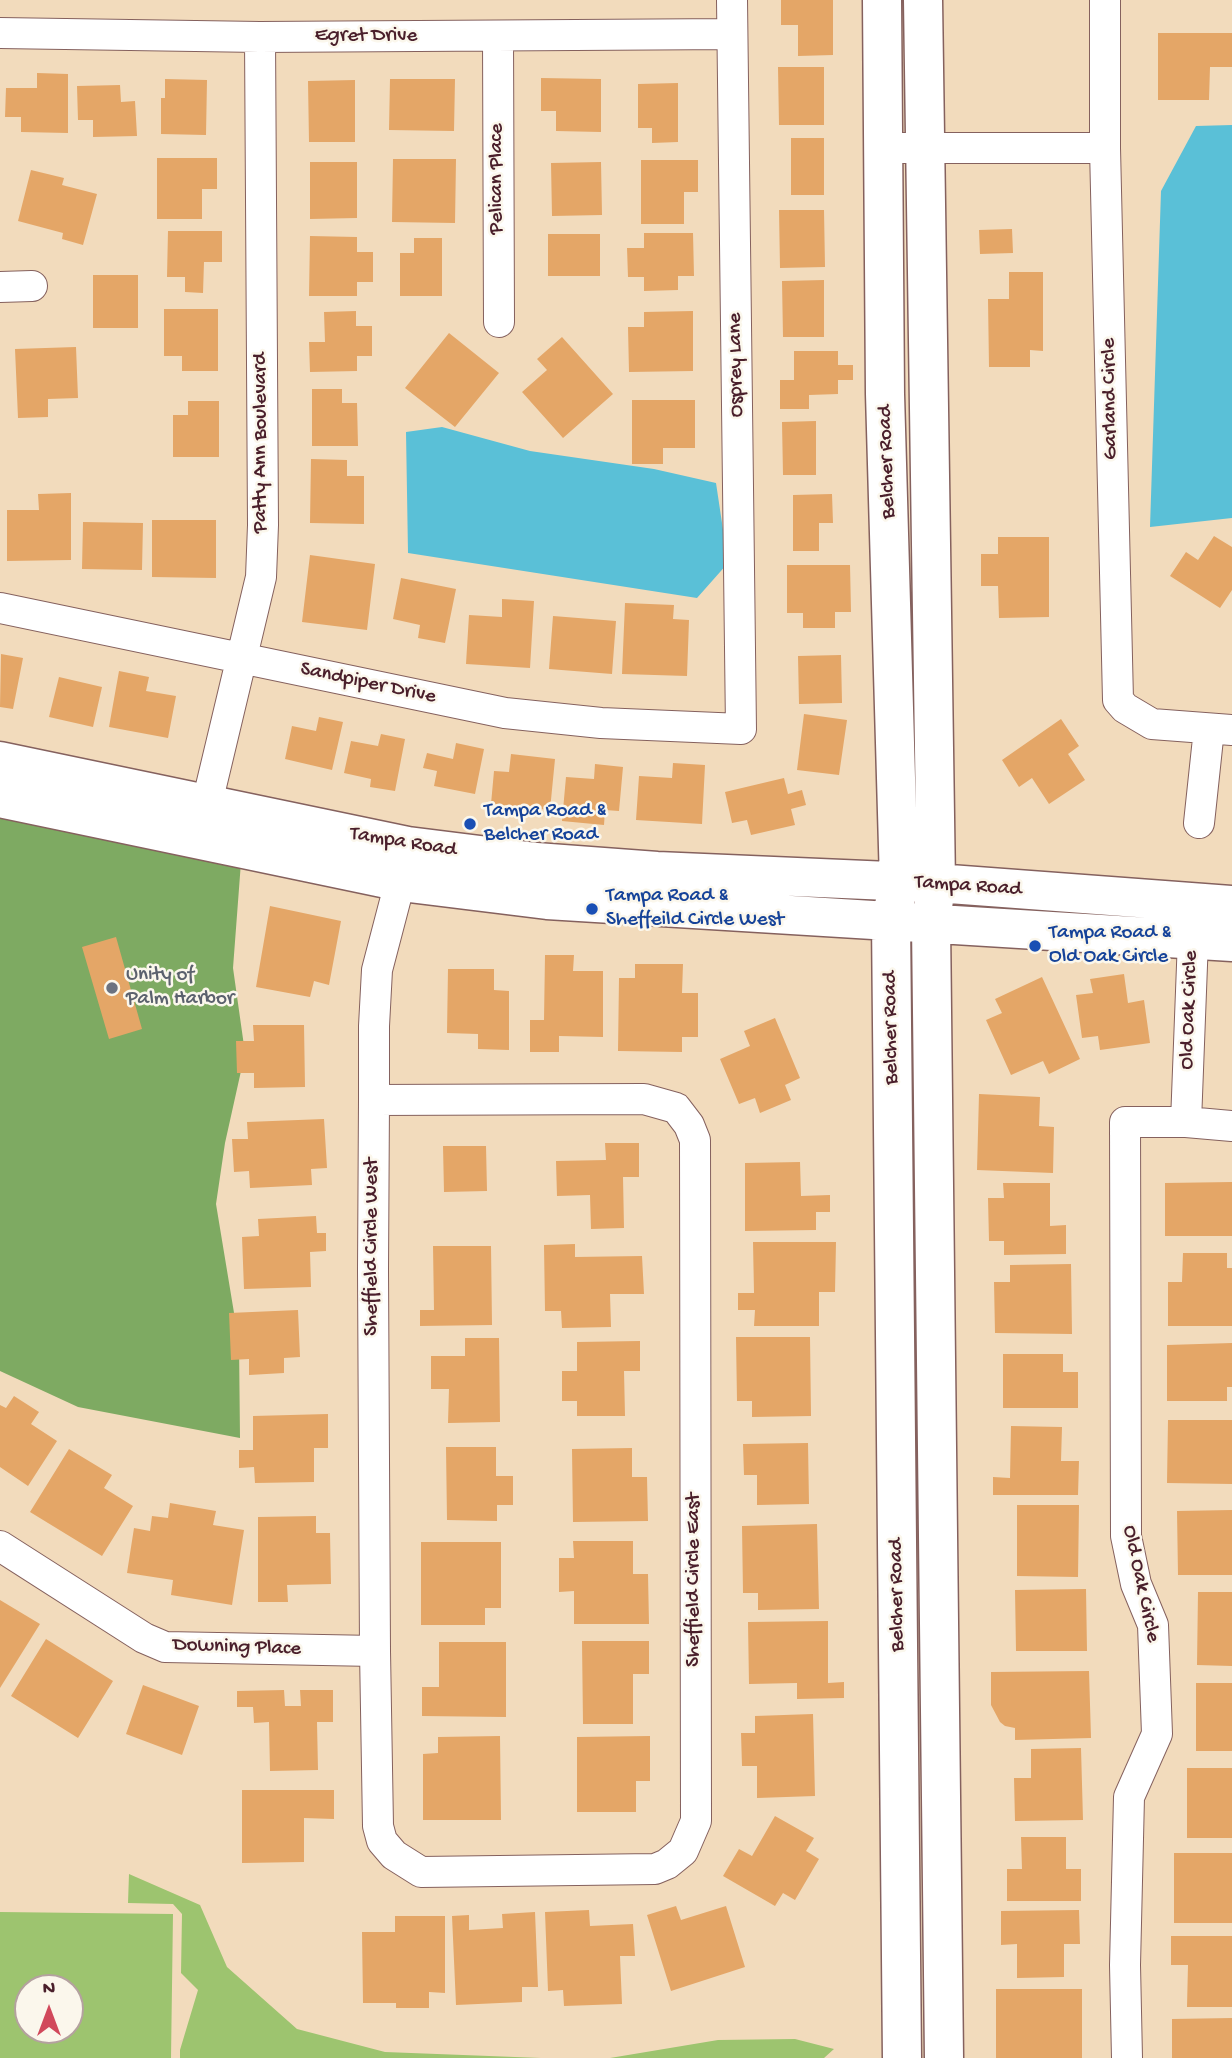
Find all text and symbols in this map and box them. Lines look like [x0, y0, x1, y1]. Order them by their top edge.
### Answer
street label: Egret Drive [315, 24, 417, 50]
street label: Pelican Place [485, 123, 511, 235]
street label: Osprey Lane [723, 313, 751, 417]
street label: Garland Circle [1097, 338, 1125, 460]
street label: Patty Ann Boulevard [249, 353, 275, 533]
street label: Belcher Road [873, 405, 903, 519]
street label: Sandpiper Drive [298, 657, 438, 711]
place label: Tampa Road & Belcher Road [484, 799, 606, 849]
marker: Tampa Road & Belcher Road [462, 816, 478, 832]
street label: Tampa Road [348, 822, 458, 864]
street label: Tampa Road [914, 871, 1022, 903]
place label: Tampa Road & Sheffeild Circle West [606, 884, 784, 934]
marker: Tampa Road & Sheffeild Circle West [584, 901, 600, 917]
place label: Tampa Road & Old Oak Circle [1049, 921, 1171, 971]
marker: Tampa Road & Old Oak Circle [1027, 938, 1043, 954]
street label: Old Oak Circle [1175, 950, 1205, 1070]
place label: Unity of Palm Harbor [126, 963, 234, 1013]
street label: Belcher Road [878, 971, 906, 1085]
marker: Unity of Palm Harbor [104, 980, 120, 996]
street label: Sheffield Circle West [360, 1158, 386, 1336]
street label: Sheffield Circle East [682, 1493, 708, 1667]
street label: Old Oak Circle [1115, 1523, 1165, 1645]
street label: Belcher Road [884, 1538, 912, 1652]
street label: Downing Place [173, 1633, 301, 1663]
north arrow [14, 1974, 84, 2044]
text: N [43, 1978, 55, 2001]

